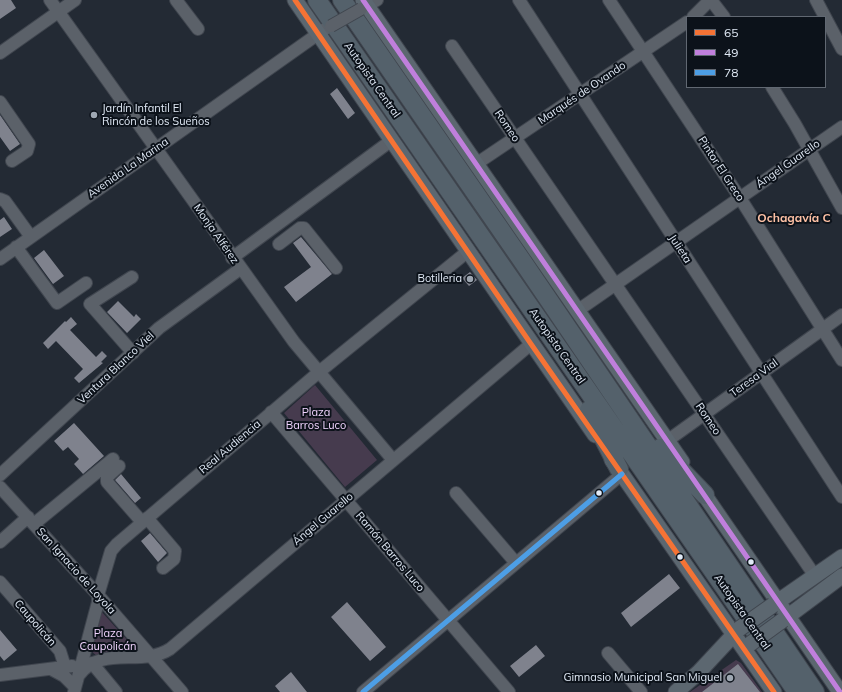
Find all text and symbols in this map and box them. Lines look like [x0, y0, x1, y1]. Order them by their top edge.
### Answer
legend [686, 16, 826, 88]
text: 65 [724, 25, 738, 40]
street label: Autopista Central [341, 40, 403, 120]
text: 49 [724, 45, 738, 60]
street label: Marqués de Ovando [536, 59, 628, 127]
text: 78 [724, 65, 738, 80]
place label: Jardín Infantil El Rincón de los Sueños [102, 102, 210, 128]
street label: Romeo [492, 108, 522, 144]
marker: Jardín Infantil El Rincón de los Sueños [89, 110, 99, 120]
street label: Pintor El Greco [695, 134, 747, 204]
street label: Avenida La Marina [85, 135, 171, 201]
street label: Ángel Guarello [753, 137, 823, 191]
street label: Monja Alférez [190, 202, 242, 266]
district label: Ochagavía C [757, 211, 831, 225]
street label: Julieta [666, 232, 694, 266]
place label: Botilleria [417, 272, 462, 286]
marker: Botilleria [465, 274, 475, 284]
street label: Autopista Central [526, 306, 588, 386]
street label: Ventura Blanco Viel [75, 329, 157, 407]
street label: Teresa Vial [727, 356, 781, 400]
street label: Romeo [693, 401, 723, 437]
park label: Plaza Barros Luco [286, 406, 346, 432]
street label: Real Audiencia [197, 417, 263, 477]
unlabelled marker [594, 488, 604, 498]
street label: Ángel Guarello [290, 490, 356, 548]
street label: Ramón Barros Luco [353, 509, 427, 595]
street label: San Ignacio de Loyola [34, 525, 118, 617]
unlabelled marker [675, 552, 685, 562]
unlabelled marker [746, 557, 756, 567]
street label: Autopista Central [711, 572, 773, 652]
street label: Caupolicán [11, 597, 59, 649]
park label: Plaza Caupolicán [80, 627, 136, 653]
place label: Gimnasio Municipal San Miguel [563, 671, 722, 685]
marker: Gimnasio Municipal San Miguel [725, 673, 735, 683]

